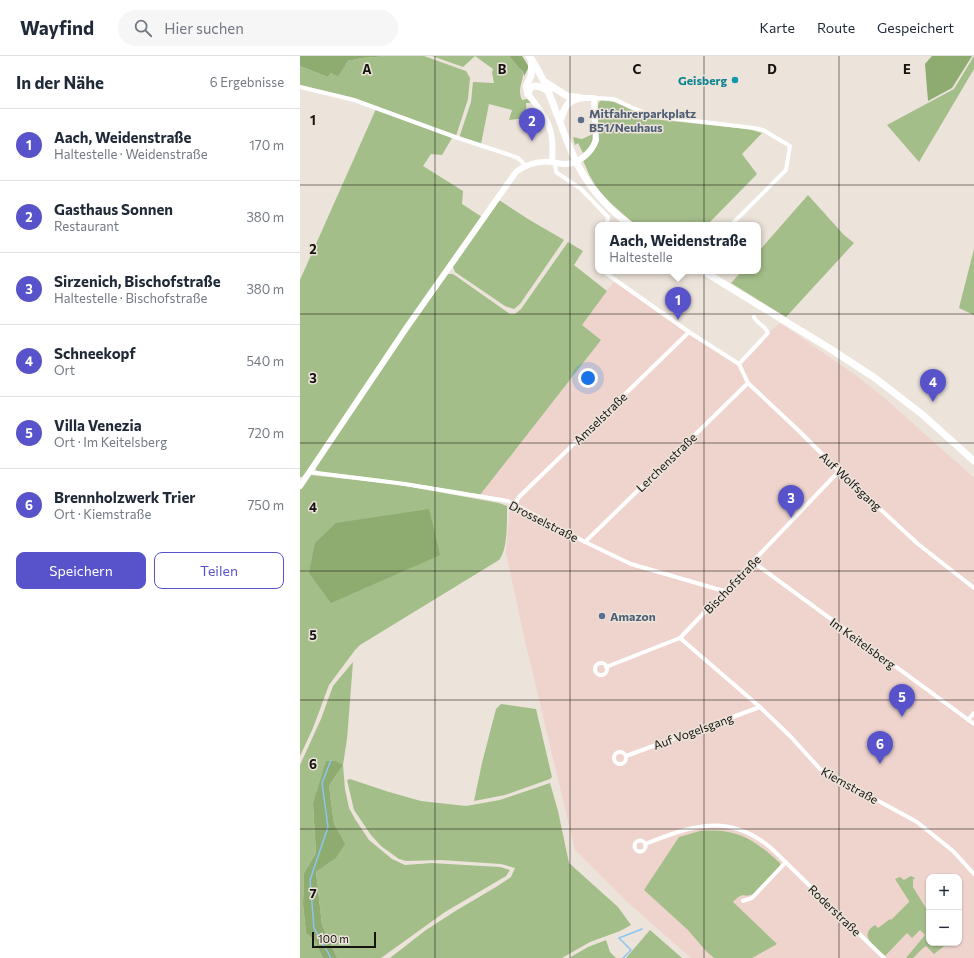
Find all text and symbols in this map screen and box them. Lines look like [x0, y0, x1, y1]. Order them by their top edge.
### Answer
search box [118, 10, 398, 46]
text: Wayfind [20, 16, 94, 39]
icon: search [132, 17, 154, 39]
text: Hier suchen [164, 19, 244, 37]
text: Karte [760, 19, 795, 36]
text: Route [817, 19, 855, 36]
text: Gespeichert [877, 19, 954, 36]
text: A [362, 61, 372, 77]
text: B [498, 61, 507, 77]
text: C [633, 61, 642, 77]
text: D [767, 61, 777, 77]
text: E [903, 61, 911, 77]
text: In der Nähe [16, 72, 104, 93]
place label: Geisberg [678, 73, 727, 87]
text: 6 Ergebnisse [210, 74, 284, 90]
marker: Geisberg [730, 75, 740, 85]
place label: Mitfahrerparkplatz B51/Neuhaus [589, 106, 696, 134]
pin: 2 [519, 108, 545, 141]
text: 1 [310, 112, 316, 128]
marker: Mitfahrerparkplatz B51/Neuhaus [576, 115, 586, 125]
text: Aach, Weidenstraße [54, 128, 191, 146]
text: 1 [26, 137, 32, 153]
text: 170 m [249, 137, 284, 153]
text: Haltestelle · Weidenstraße [54, 146, 208, 162]
text: Gasthaus Sonnen [54, 200, 173, 218]
text: 2 [25, 209, 33, 225]
text: 380 m [246, 209, 284, 225]
text: Restaurant [54, 218, 119, 234]
popup [595, 222, 761, 274]
text: Aach, Weidenstraße [609, 231, 747, 249]
text: 2 [309, 241, 317, 257]
text: Haltestelle [609, 249, 673, 265]
text: Sirzenich, Bischofstraße [54, 272, 221, 290]
text: 3 [25, 281, 33, 297]
text: 380 m [246, 281, 284, 297]
pin: 1 [665, 287, 691, 320]
text: Haltestelle · Bischofstraße [54, 290, 207, 306]
text: Schneekopf [54, 344, 136, 362]
text: 4 [25, 353, 33, 369]
text: 540 m [246, 353, 284, 369]
text: Ort [54, 362, 75, 378]
your location [578, 368, 598, 388]
pin: 4 [920, 369, 946, 402]
text: 3 [309, 370, 317, 386]
street label: Amselstraße [571, 389, 629, 447]
text: Villa Venezia [54, 416, 142, 434]
text: 5 [25, 425, 33, 441]
text: 720 m [248, 425, 284, 441]
street label: Lerchenstraße [633, 430, 699, 494]
text: Ort · Im Keitelsberg [54, 434, 167, 450]
street label: Auf Wolfsgang [817, 449, 885, 514]
pin: 3 [778, 485, 804, 518]
text: Brennholzwerk Trier [54, 488, 196, 506]
text: 6 [25, 497, 33, 513]
text: 750 m [247, 497, 284, 513]
street label: Drosselstraße [507, 498, 581, 544]
text: 4 [309, 499, 317, 515]
text: Ort · Kiemstraße [54, 506, 151, 522]
button: Speichern [16, 552, 146, 589]
button: Teilen [154, 552, 284, 589]
street label: Bischofstraße [701, 552, 763, 616]
place label: Amazon [610, 609, 656, 623]
marker: Amazon [597, 611, 607, 621]
street label: Im Keitelsberg [828, 615, 899, 672]
text: 5 [309, 627, 317, 643]
pin: 5 [889, 684, 915, 717]
street label: Auf Vogelsgang [651, 710, 735, 752]
pin: 6 [867, 731, 893, 764]
text: 6 [309, 756, 317, 772]
street label: Kiemstraße [819, 764, 881, 806]
map controls [926, 874, 962, 946]
button: + [926, 874, 962, 910]
street label: Roderstraße [806, 881, 864, 939]
text: 7 [309, 885, 317, 901]
button: − [926, 910, 962, 946]
scale bar [312, 930, 376, 949]
text: 100 m [318, 932, 349, 945]

